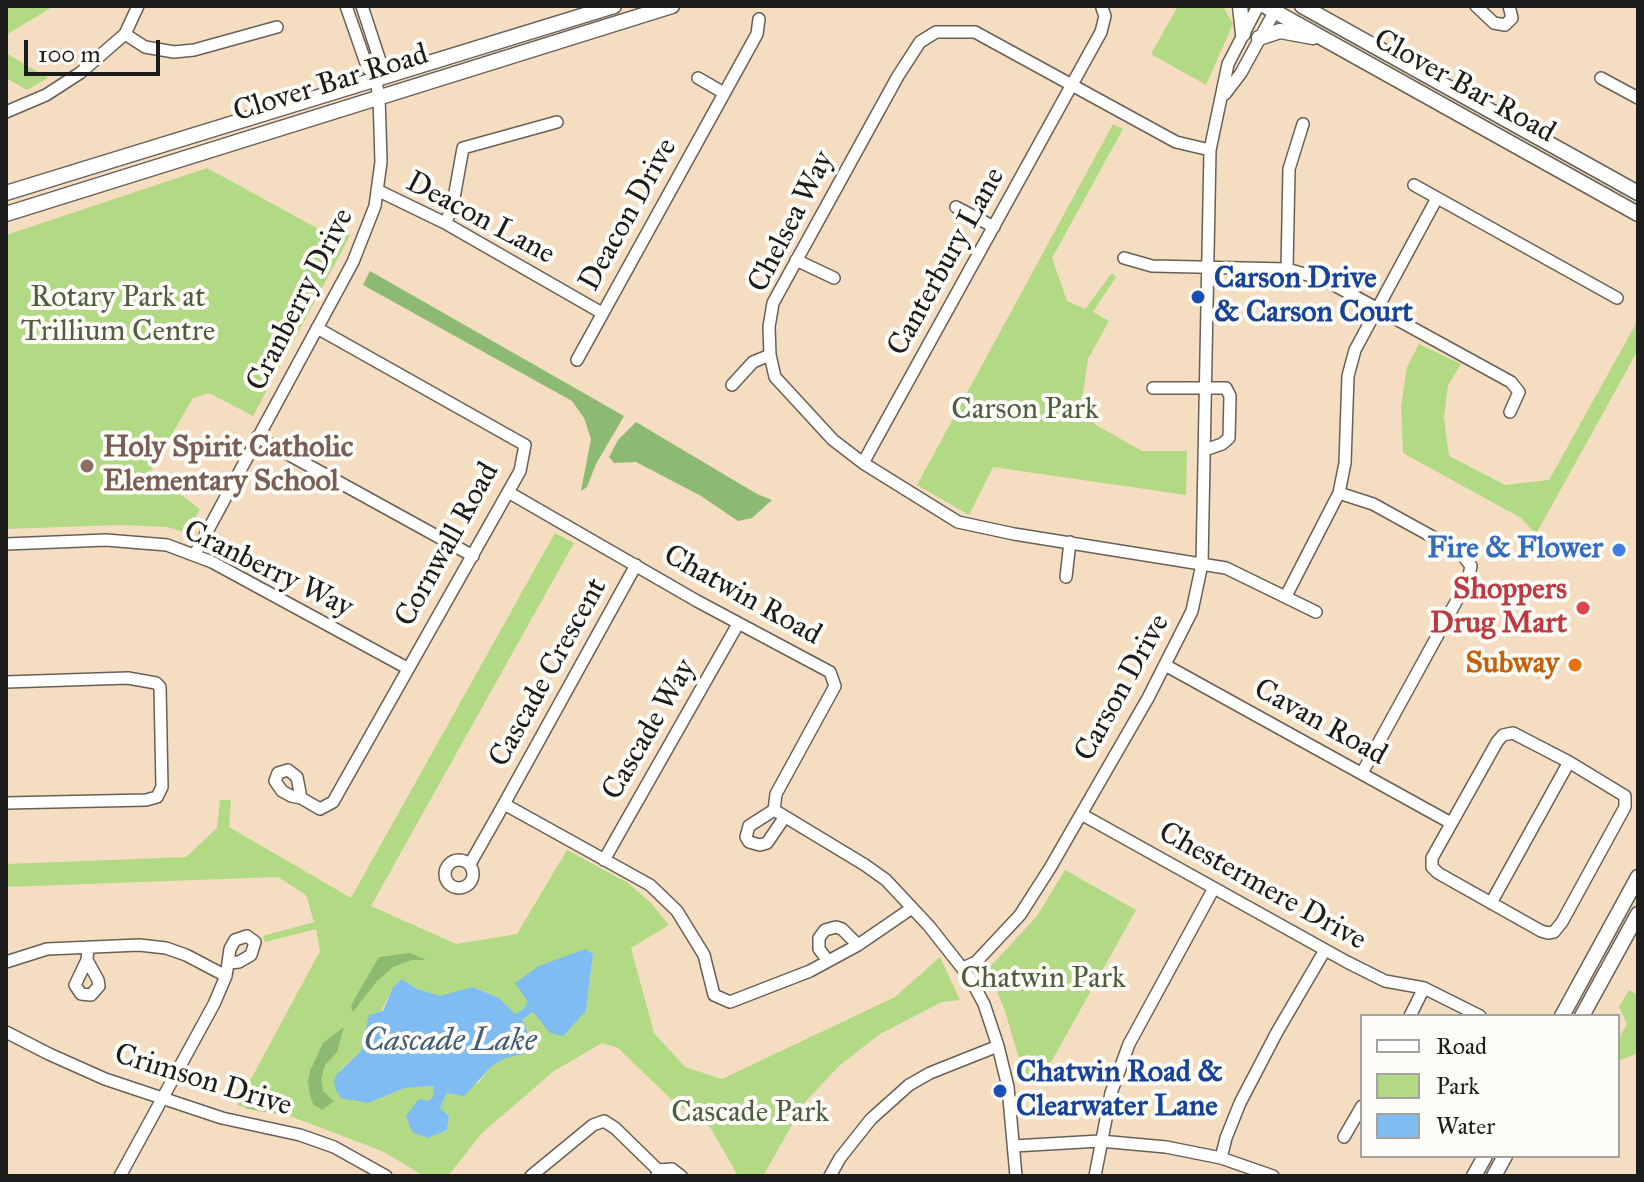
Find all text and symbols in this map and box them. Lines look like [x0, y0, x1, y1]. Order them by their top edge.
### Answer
street label: Clover Bar Road [1367, 22, 1561, 152]
scale bar [28, 24, 164, 74]
street label: Clover Bar Road [229, 37, 433, 131]
text: 100 m [38, 39, 101, 69]
street label: Deacon Drive [572, 132, 686, 298]
street label: Chelsea Way [741, 145, 843, 299]
street label: Canterbury Lane [881, 162, 1013, 362]
street label: Deacon Lane [400, 165, 560, 273]
street label: Cranberry Drive [240, 203, 362, 397]
place label: Carson Drive & Carson Court [1214, 262, 1413, 332]
park label: Rotary Park at Trillium Centre [21, 281, 215, 352]
marker: Carson Drive & Carson Court [1189, 288, 1207, 306]
park label: Carson Park [951, 393, 1099, 429]
place label: Holy Spirit Catholic Elementary School [103, 431, 353, 502]
marker: Holy Spirit Catholic Elementary School [78, 457, 96, 475]
street label: Cornwall Road [388, 457, 508, 633]
street label: Cranberry Way [177, 513, 359, 627]
place label: Fire & Flower [1427, 532, 1603, 568]
street label: Chatwin Road [657, 538, 827, 654]
marker: Fire & Flower [1610, 541, 1628, 559]
street label: Cascade Crescent [482, 572, 616, 774]
place label: Shoppers Drug Mart [1430, 573, 1567, 644]
marker: Shoppers Drug Mart [1574, 599, 1592, 617]
street label: Carson Drive [1068, 608, 1178, 768]
place label: Subway [1465, 647, 1559, 683]
street label: Cascade Way [595, 653, 705, 807]
marker: Subway [1566, 656, 1584, 674]
street label: Cavan Road [1247, 672, 1393, 774]
street label: Chestermere Drive [1152, 815, 1372, 959]
park label: Chatwin Park [960, 962, 1126, 998]
legend [1360, 1014, 1620, 1158]
water label: Cascade Lake [363, 1023, 537, 1061]
text: Road [1436, 1031, 1487, 1061]
street label: Crimson Drive [110, 1037, 296, 1125]
place label: Chatwin Road & Clearwater Lane [1016, 1056, 1223, 1126]
text: Park [1436, 1071, 1479, 1101]
marker: Chatwin Road & Clearwater Lane [991, 1082, 1009, 1100]
park label: Cascade Park [671, 1096, 829, 1132]
text: Water [1436, 1111, 1495, 1141]

